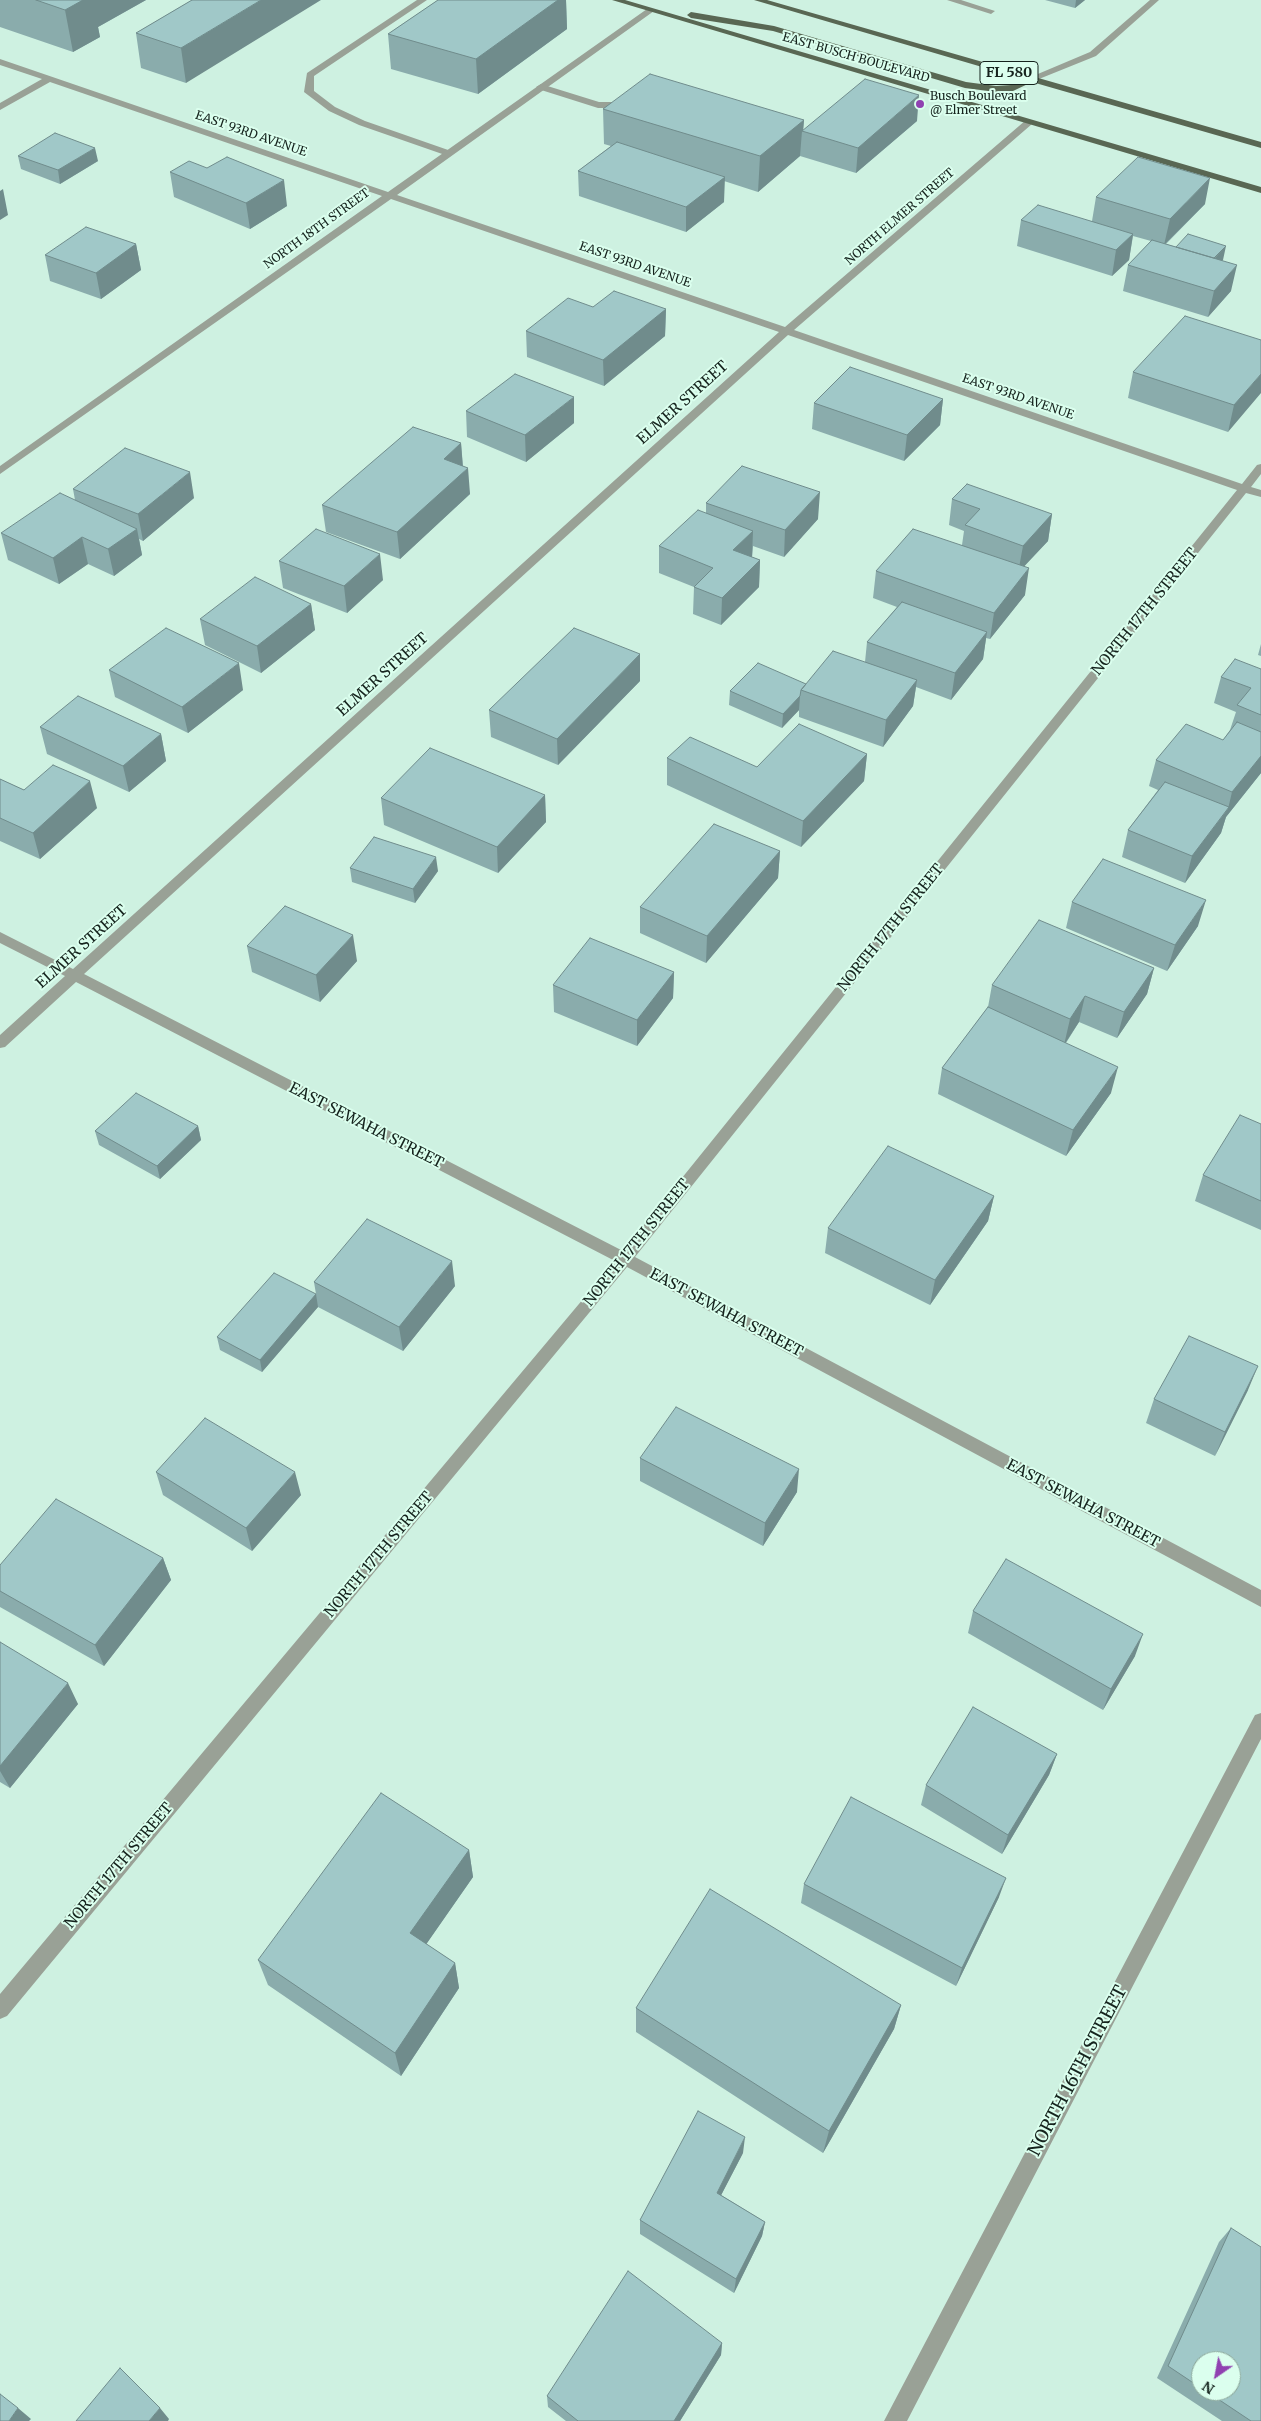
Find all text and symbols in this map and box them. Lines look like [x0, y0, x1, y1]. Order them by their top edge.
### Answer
street label: EAST BUSCH BOULEVARD [781, 30, 931, 86]
road number: FL 580 [980, 62, 1038, 84]
place label: Busch Boulevard @ Elmer Street [930, 90, 1026, 118]
marker: Busch Boulevard @ Elmer Street [914, 98, 926, 110]
street label: EAST 93RD AVENUE [193, 108, 309, 160]
street label: NORTH ELMER STREET [842, 166, 958, 268]
street label: NORTH 18TH STREET [261, 186, 373, 272]
street label: EAST 93RD AVENUE [577, 239, 693, 291]
street label: ELMER STREET [634, 357, 732, 449]
street label: EAST 93RD AVENUE [960, 371, 1076, 423]
street label: NORTH 17TH STREET [1088, 545, 1202, 679]
street label: ELMER STREET [334, 629, 432, 721]
street label: NORTH 17TH STREET [834, 861, 948, 995]
street label: ELMER STREET [33, 901, 131, 993]
street label: EAST SEWAHA STREET [286, 1079, 446, 1173]
street label: NORTH 17TH STREET [580, 1176, 694, 1310]
street label: EAST SEWAHA STREET [646, 1265, 806, 1361]
street label: EAST SEWAHA STREET [1003, 1456, 1163, 1552]
street label: NORTH 17TH STREET [321, 1489, 437, 1621]
street label: NORTH 17TH STREET [61, 1800, 177, 1932]
street label: NORTH 16TH STREET [1024, 1982, 1132, 2160]
north arrow [1191, 2351, 1241, 2401]
text: N [1199, 2377, 1218, 2398]

